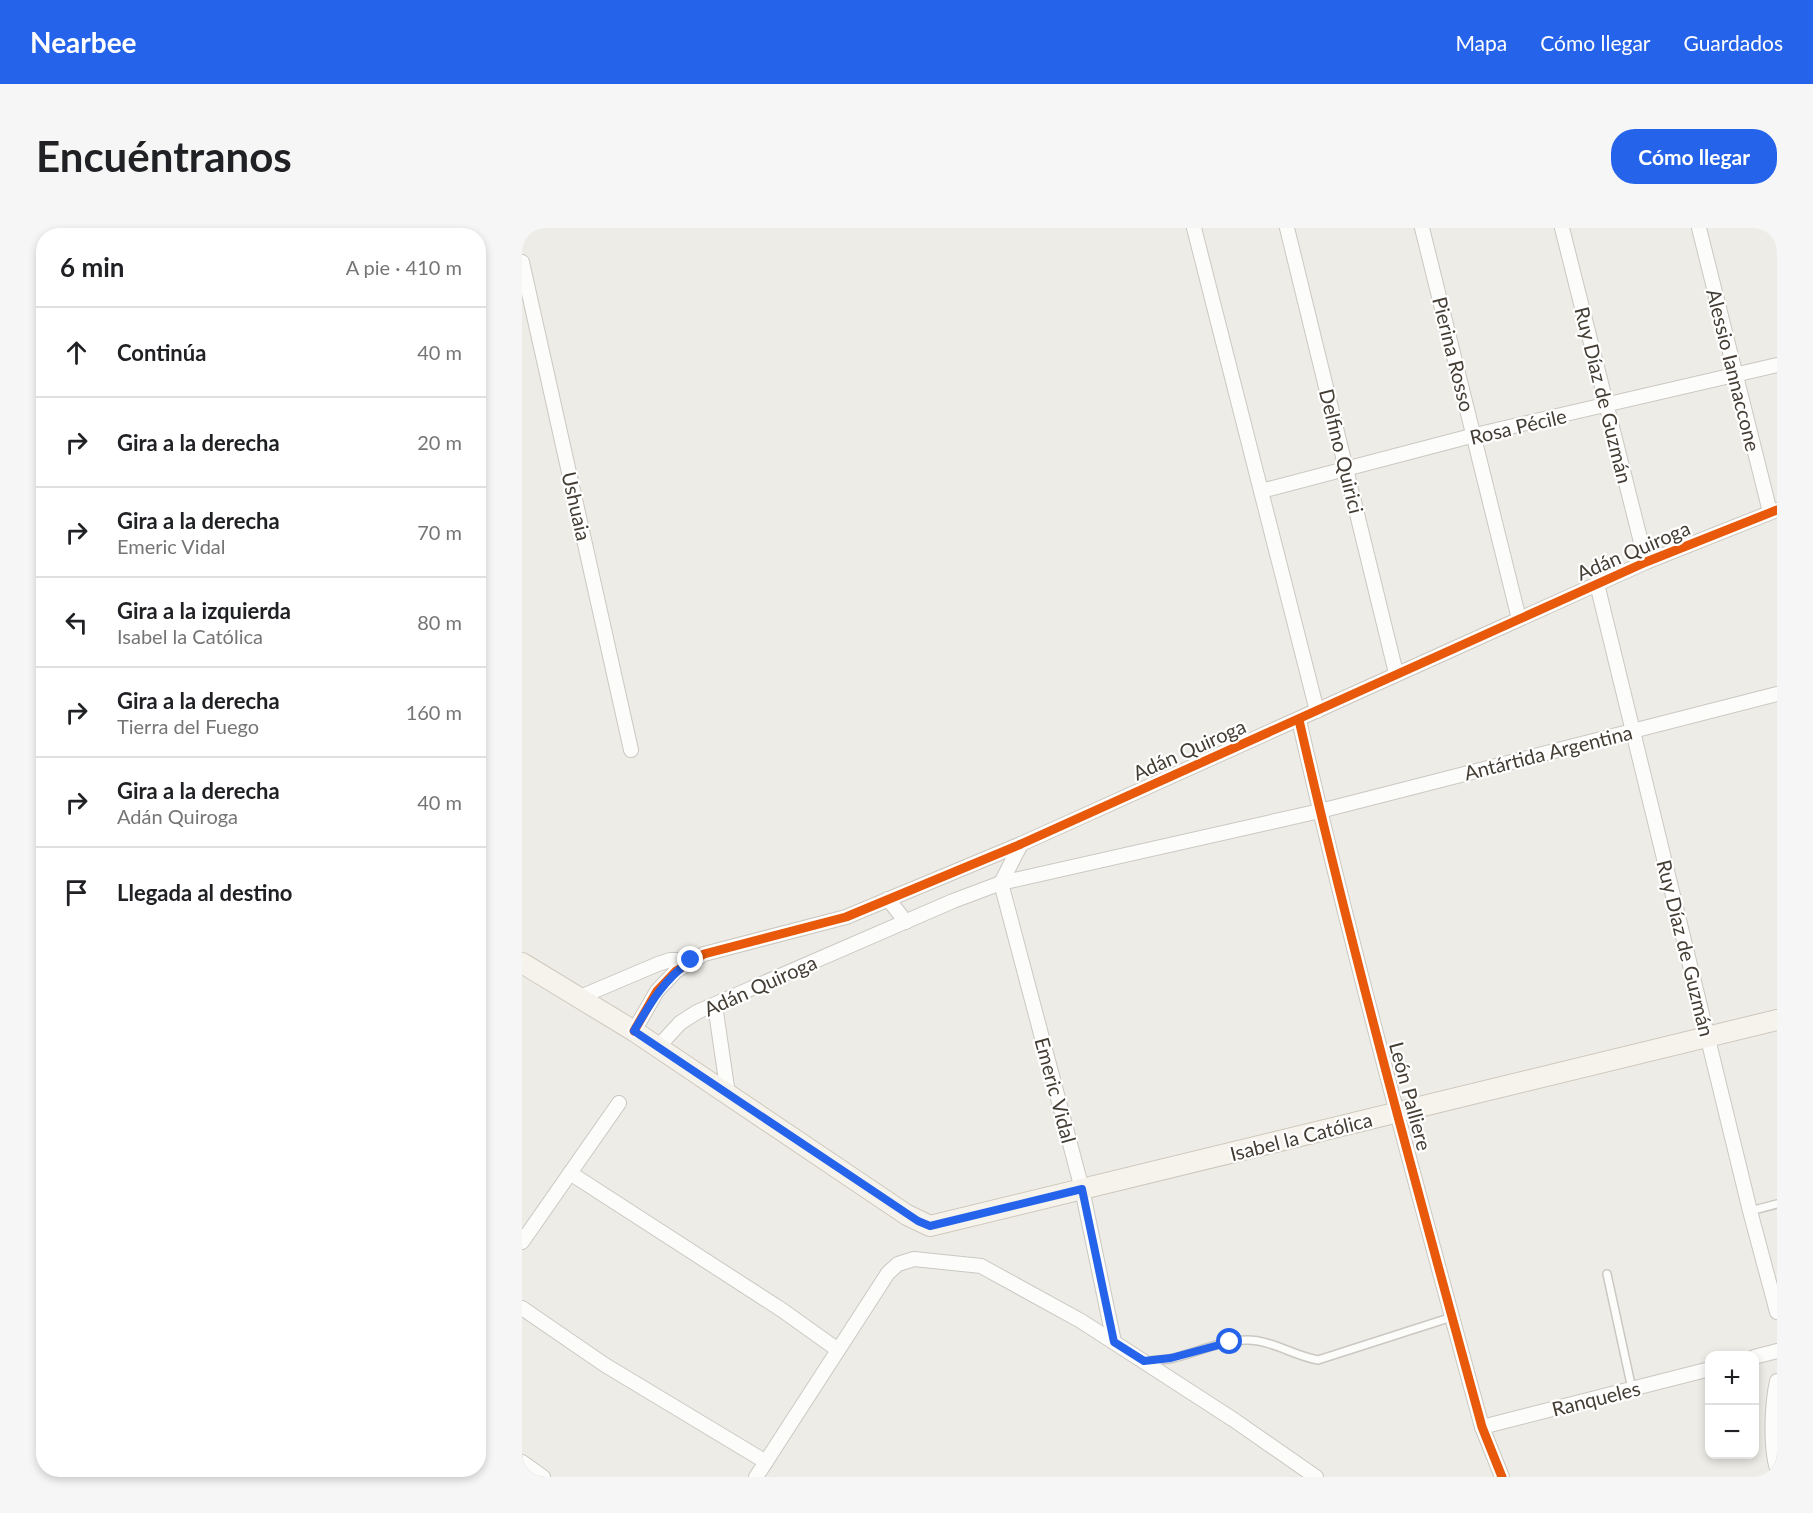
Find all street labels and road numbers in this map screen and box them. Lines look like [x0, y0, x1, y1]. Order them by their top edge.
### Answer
street label: Alessio Iannaccone [1702, 286, 1766, 454]
street label: Pierina Rosso [1428, 294, 1480, 414]
street label: Ruy Díaz de Guzmán [1570, 304, 1638, 486]
street label: Delfino Quirici [1315, 386, 1369, 516]
street label: Rosa Pécile [1467, 403, 1569, 449]
street label: Ushuaia [557, 469, 597, 543]
street label: Adán Quiroga [1573, 515, 1693, 585]
street label: Adán Quiroga [1129, 713, 1249, 785]
street label: Antártida Argentina [1461, 719, 1635, 785]
street label: Ruy Díaz de Guzmán [1652, 857, 1720, 1039]
street label: Adán Quiroga [700, 949, 820, 1021]
street label: Emeric Vidal [1030, 1034, 1082, 1146]
street label: León Palliere [1385, 1039, 1437, 1153]
street label: Isabel la Católica [1227, 1107, 1375, 1165]
street label: Ranqueles [1549, 1375, 1643, 1421]

